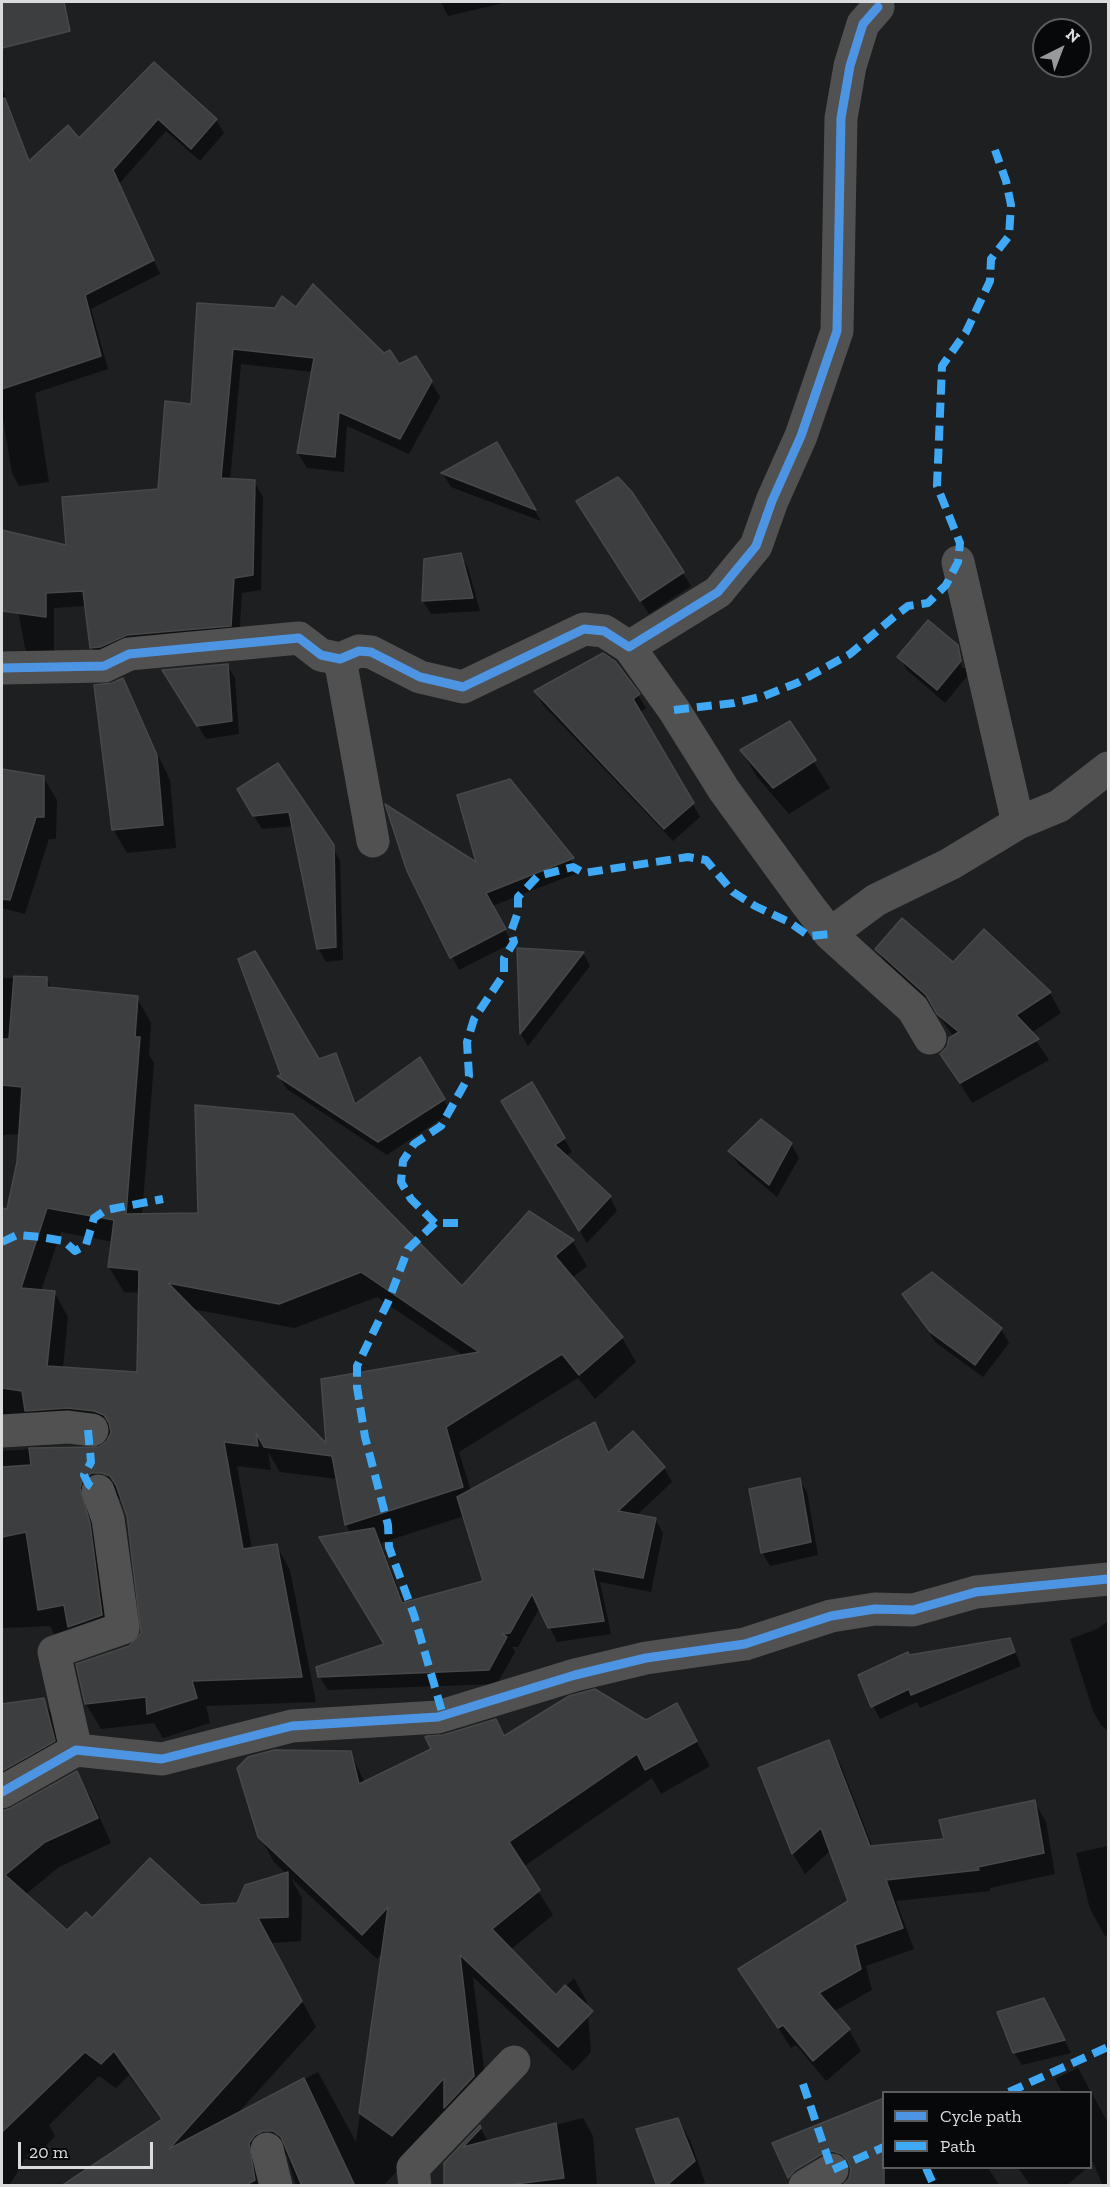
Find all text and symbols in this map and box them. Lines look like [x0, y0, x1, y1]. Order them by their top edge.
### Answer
north arrow [1032, 18, 1092, 78]
text: N [1062, 25, 1084, 47]
legend [882, 2091, 1092, 2169]
text: Cycle path [940, 2105, 1022, 2127]
scale bar [21, 2130, 156, 2168]
text: Path [940, 2135, 976, 2157]
text: 20 m [29, 2141, 68, 2163]

